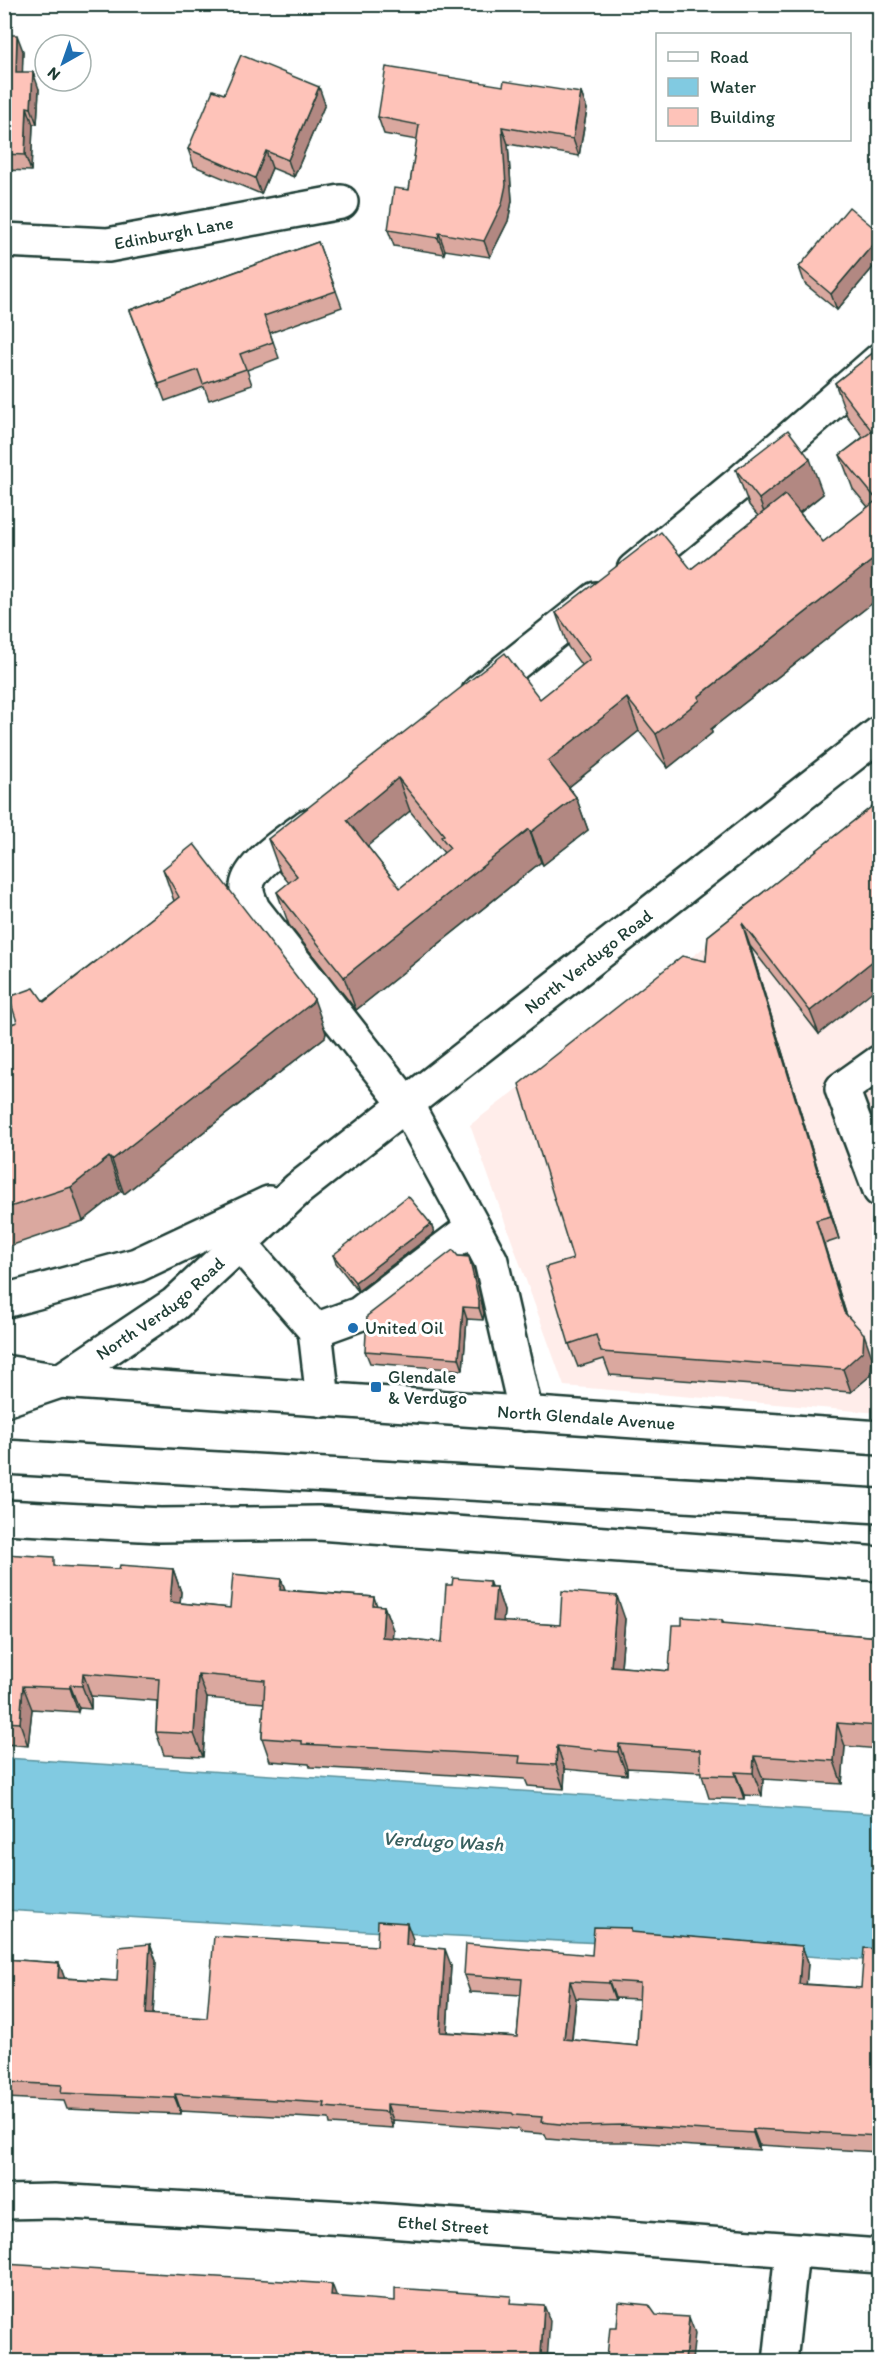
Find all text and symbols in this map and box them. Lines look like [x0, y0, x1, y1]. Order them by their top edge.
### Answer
north arrow [33, 33, 93, 93]
legend [656, 33, 851, 141]
text: Road [710, 46, 749, 68]
text: N [43, 63, 64, 85]
text: Water [710, 76, 756, 98]
text: Building [710, 106, 776, 128]
street label: Edinburgh Lane [113, 211, 235, 255]
street label: North Verdugo Road [520, 904, 657, 1018]
street label: North Verdugo Road [92, 1252, 229, 1365]
place label: United Oil [365, 1317, 444, 1339]
marker: United Oil [346, 1321, 360, 1335]
place label: Glendale & Verdugo [388, 1366, 467, 1409]
marker: Glendale & Verdugo [369, 1380, 383, 1394]
street label: North Glendale Avenue [496, 1400, 676, 1435]
water label: Verdugo Wash [382, 1826, 505, 1856]
street label: Ethel Street [397, 2211, 490, 2239]

